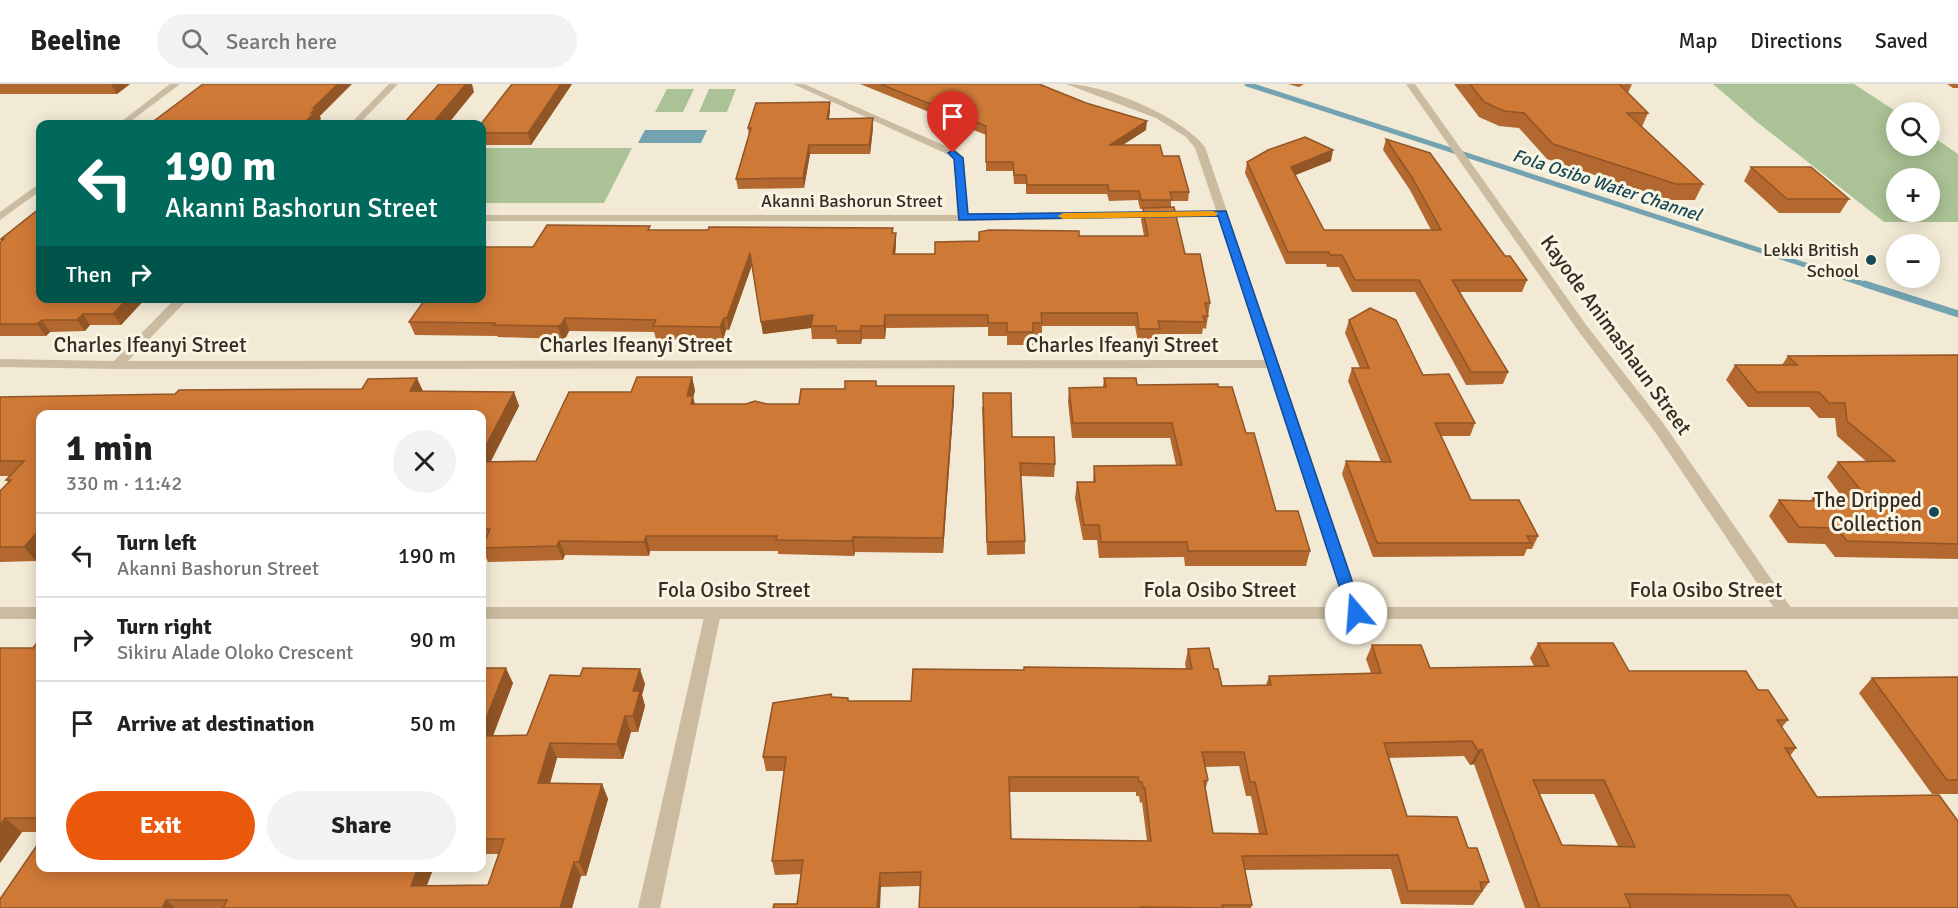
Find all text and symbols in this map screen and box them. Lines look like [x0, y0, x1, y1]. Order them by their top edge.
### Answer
search box [157, 14, 577, 68]
text: Beeline [30, 24, 121, 58]
icon: search [178, 25, 211, 58]
text: Search here [226, 28, 337, 55]
text: Map [1679, 28, 1717, 54]
text: Directions [1750, 28, 1842, 54]
text: Saved [1875, 28, 1928, 54]
pin [927, 91, 978, 153]
icon: arrive [936, 100, 969, 133]
map controls [1886, 102, 1940, 288]
button: search [1886, 102, 1940, 156]
text: 190 m [165, 141, 276, 192]
icon: left [66, 144, 144, 222]
water label: Fola Osibo Water Channel [1510, 144, 1706, 226]
button: + [1886, 168, 1940, 222]
street label: Akanni Bashorun Street [761, 190, 943, 212]
text: Akanni Bashorun Street [165, 192, 438, 225]
street label: Kayode Animashaun Street [1535, 230, 1697, 440]
button: − [1886, 234, 1940, 288]
place label: Lekki British School [1763, 239, 1859, 282]
marker: Lekki British School [1864, 253, 1878, 267]
icon: right [124, 258, 157, 291]
text: Then [66, 261, 112, 288]
street label: Charles Ifeanyi Street [53, 332, 247, 358]
street label: Charles Ifeanyi Street [539, 332, 733, 358]
street label: Charles Ifeanyi Street [1025, 332, 1219, 358]
text: 1 min [66, 426, 153, 471]
button: close [393, 430, 456, 493]
text: 330 m · 11:42 [66, 471, 182, 496]
place label: The Dripped Collection [1814, 487, 1922, 537]
marker: The Dripped Collection [1927, 505, 1941, 519]
text: Turn left [117, 529, 197, 556]
icon: left [66, 539, 99, 572]
text: 190 m [398, 542, 456, 569]
text: Akanni Bashorun Street [117, 556, 319, 581]
street label: Fola Osibo Street [658, 577, 810, 603]
street label: Fola Osibo Street [1144, 577, 1296, 603]
street label: Fola Osibo Street [1630, 577, 1782, 603]
position arrow [1324, 581, 1388, 645]
text: Turn right [117, 613, 212, 640]
icon: right [66, 623, 99, 656]
text: 90 m [410, 626, 456, 653]
text: Sikiru Alade Oloko Crescent [117, 640, 353, 665]
icon: arrive [66, 707, 99, 740]
text: Arrive at destination [117, 710, 314, 737]
text: 50 m [410, 710, 456, 737]
button: Exit [66, 791, 255, 860]
button: Share [267, 791, 456, 860]

